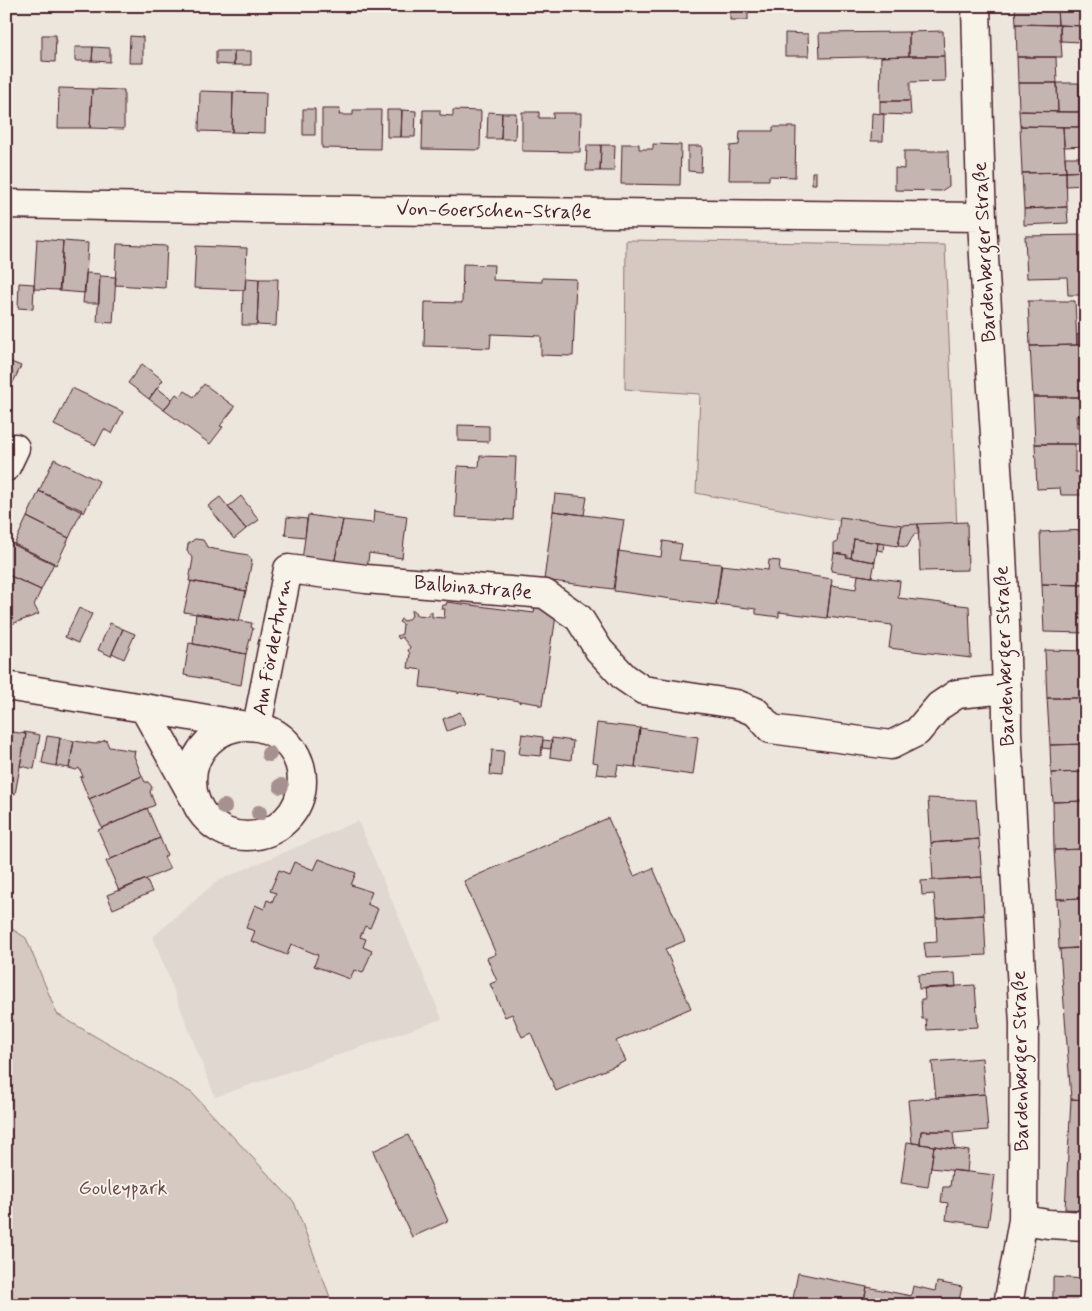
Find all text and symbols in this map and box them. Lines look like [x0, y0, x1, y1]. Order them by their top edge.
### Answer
street label: Bardenberger Straße [967, 161, 1005, 343]
street label: Von-Goerschen-Straße [396, 196, 592, 226]
street label: Bardenberger Straße [988, 565, 1024, 747]
street label: Balbinastraße [413, 569, 533, 607]
street label: Am Förderturm [246, 576, 300, 718]
street label: Bardenberger Straße [1006, 970, 1038, 1152]
park label: Gouleypark [79, 1175, 167, 1202]

